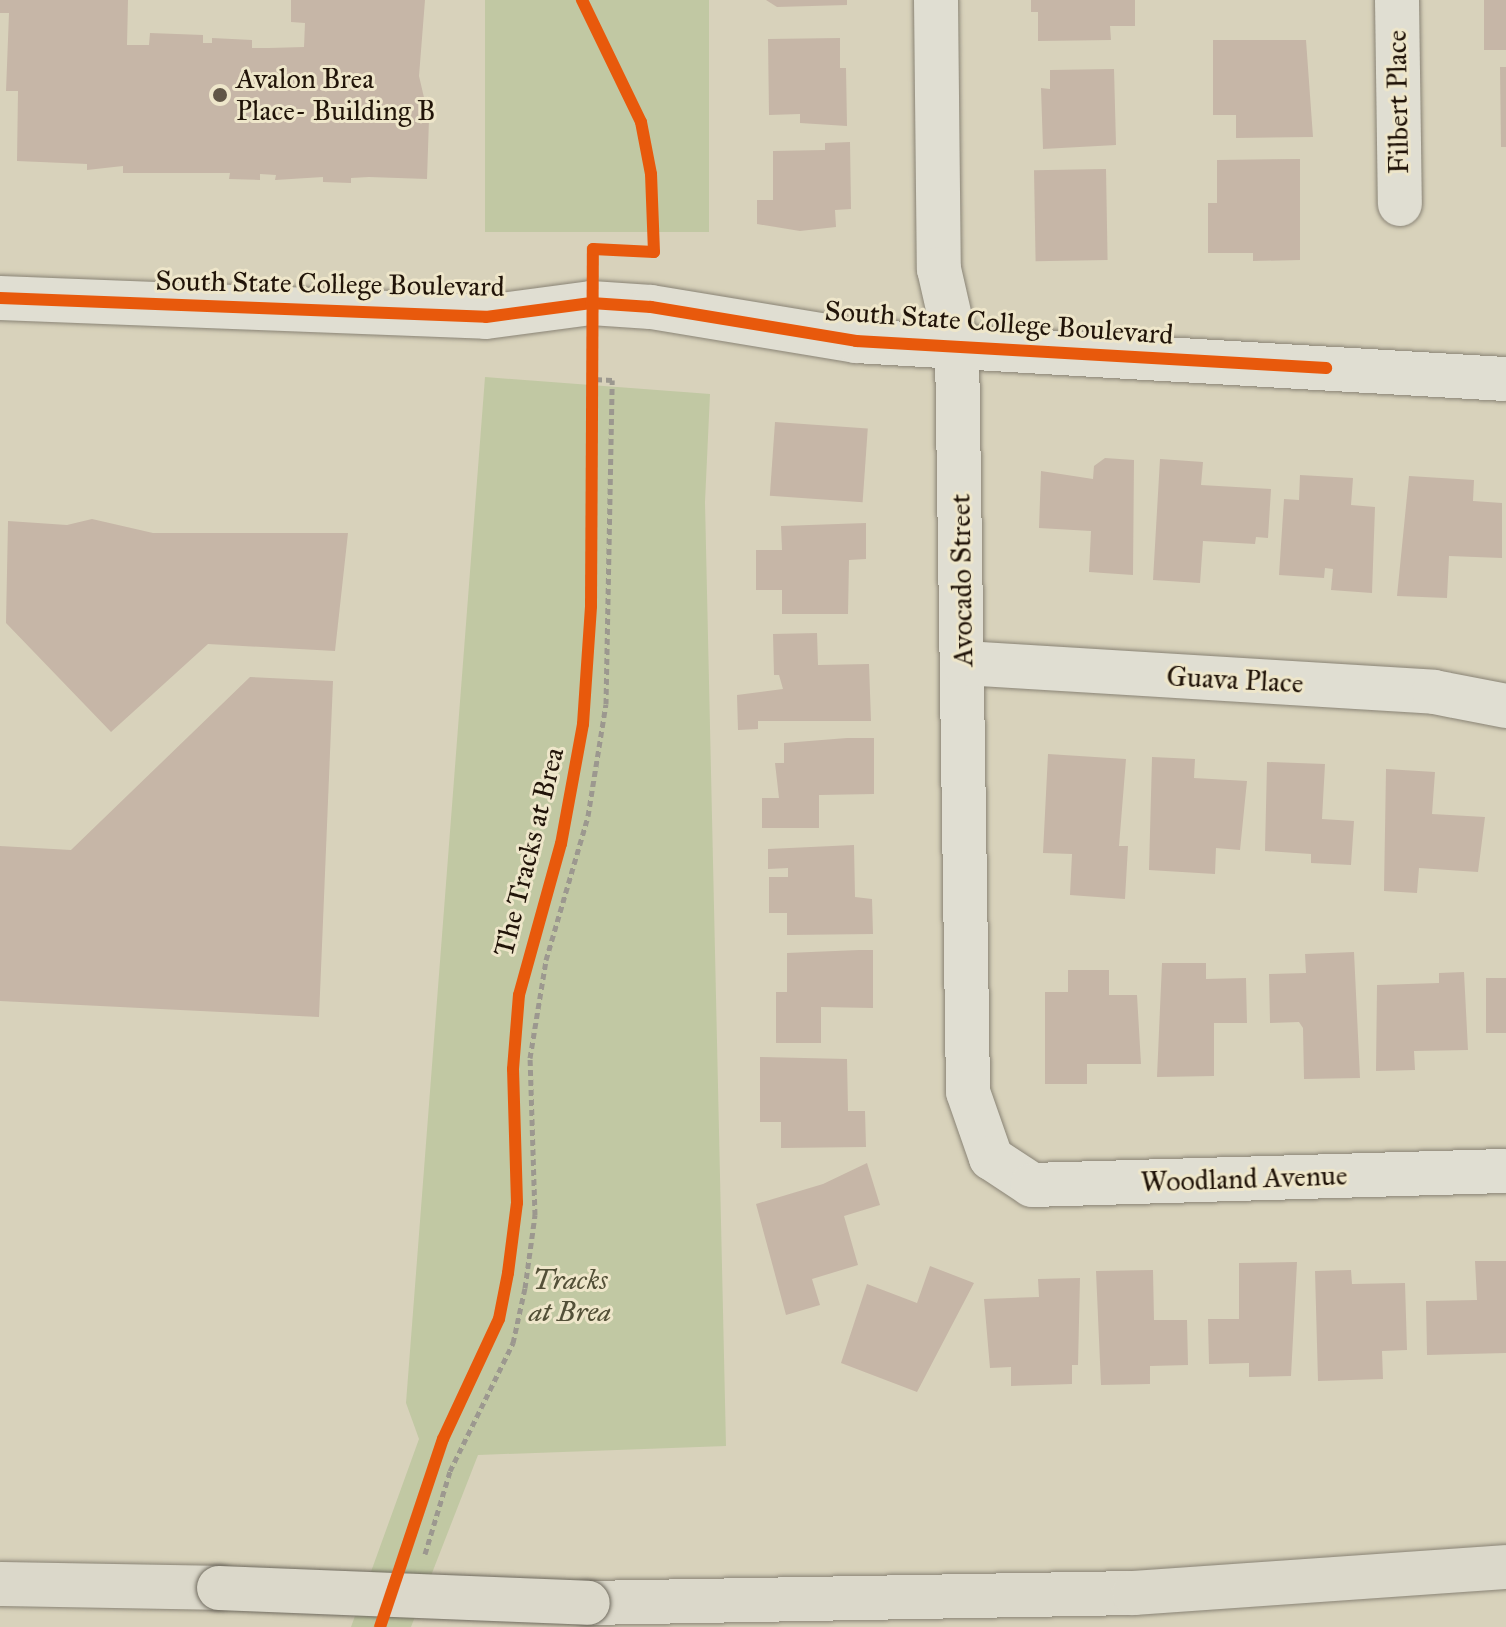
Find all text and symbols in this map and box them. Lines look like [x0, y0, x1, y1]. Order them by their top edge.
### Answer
street label: Filbert Place [1380, 30, 1416, 174]
place label: Avalon Brea Place- Building B [236, 62, 436, 128]
marker: Avalon Brea Place- Building B [211, 86, 229, 104]
street label: South State College Boulevard [155, 264, 505, 304]
street label: South State College Boulevard [824, 294, 1174, 352]
street label: Avocado Street [944, 493, 980, 667]
street label: Guava Place [1166, 660, 1304, 700]
street label: The Tracks at Brea [487, 744, 571, 960]
street label: Woodland Avenue [1140, 1159, 1348, 1199]
park label: Tracks at Brea [529, 1263, 611, 1329]

